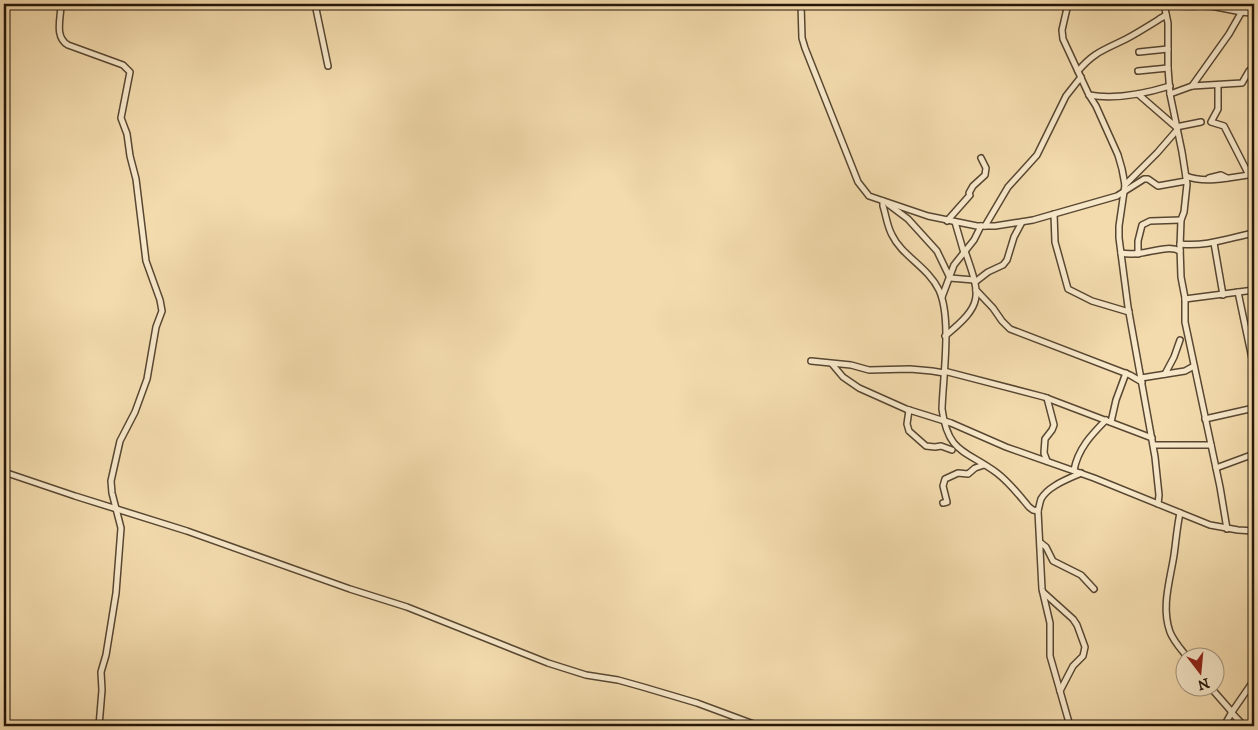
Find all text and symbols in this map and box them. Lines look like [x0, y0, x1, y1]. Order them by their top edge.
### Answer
north arrow [1176, 648, 1226, 698]
text: N [1195, 673, 1211, 694]

